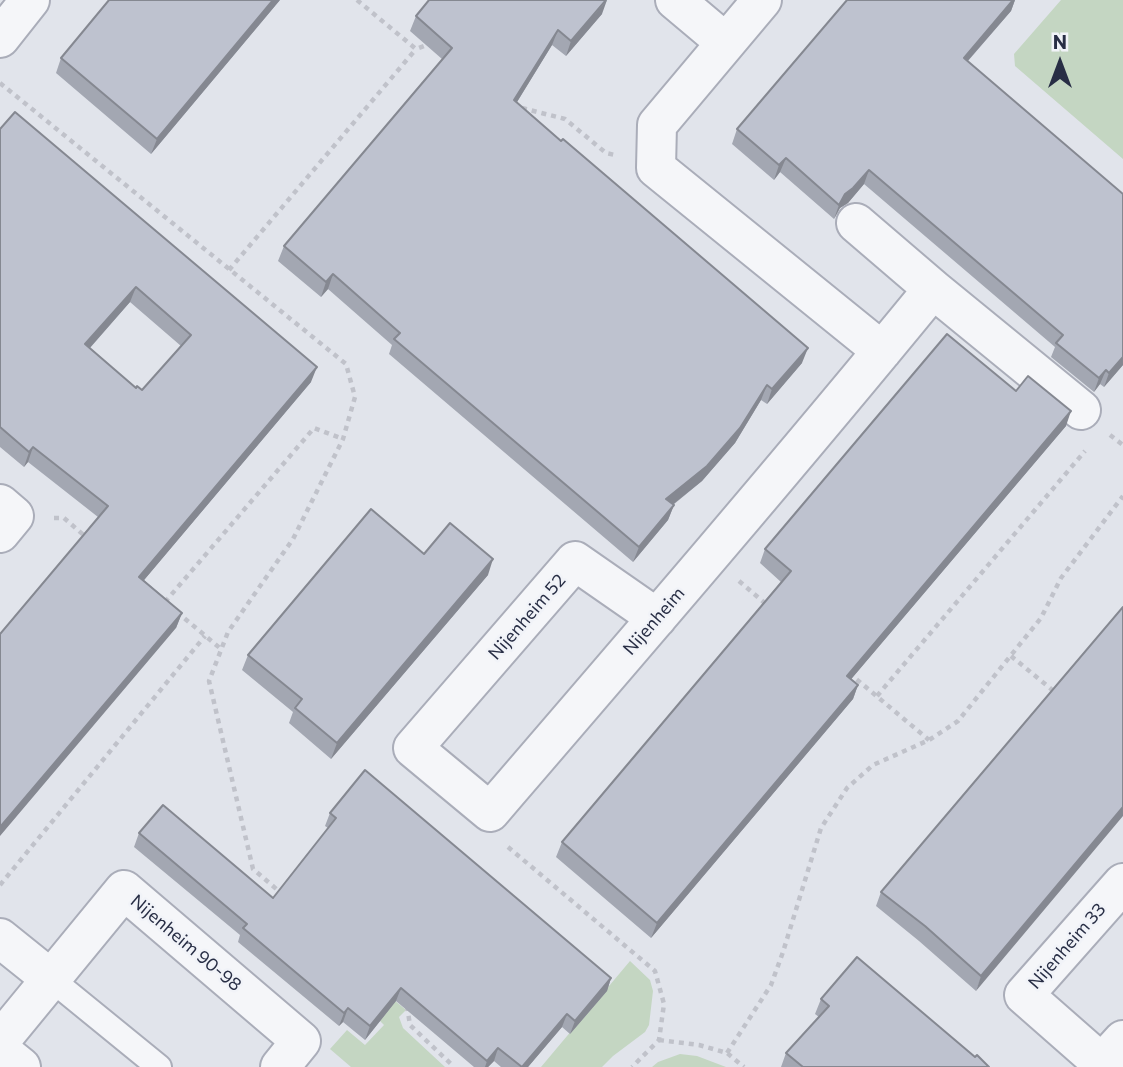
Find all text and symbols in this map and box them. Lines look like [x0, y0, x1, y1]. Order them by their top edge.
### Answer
north arrow [1025, 28, 1095, 98]
text: N [1053, 30, 1067, 53]
street label: Nijenheim 52 [484, 570, 570, 664]
street label: Nijenheim [619, 583, 689, 659]
street label: Nijenheim 90-98 [126, 890, 246, 996]
street label: Nijenheim 33 [1024, 899, 1110, 993]

